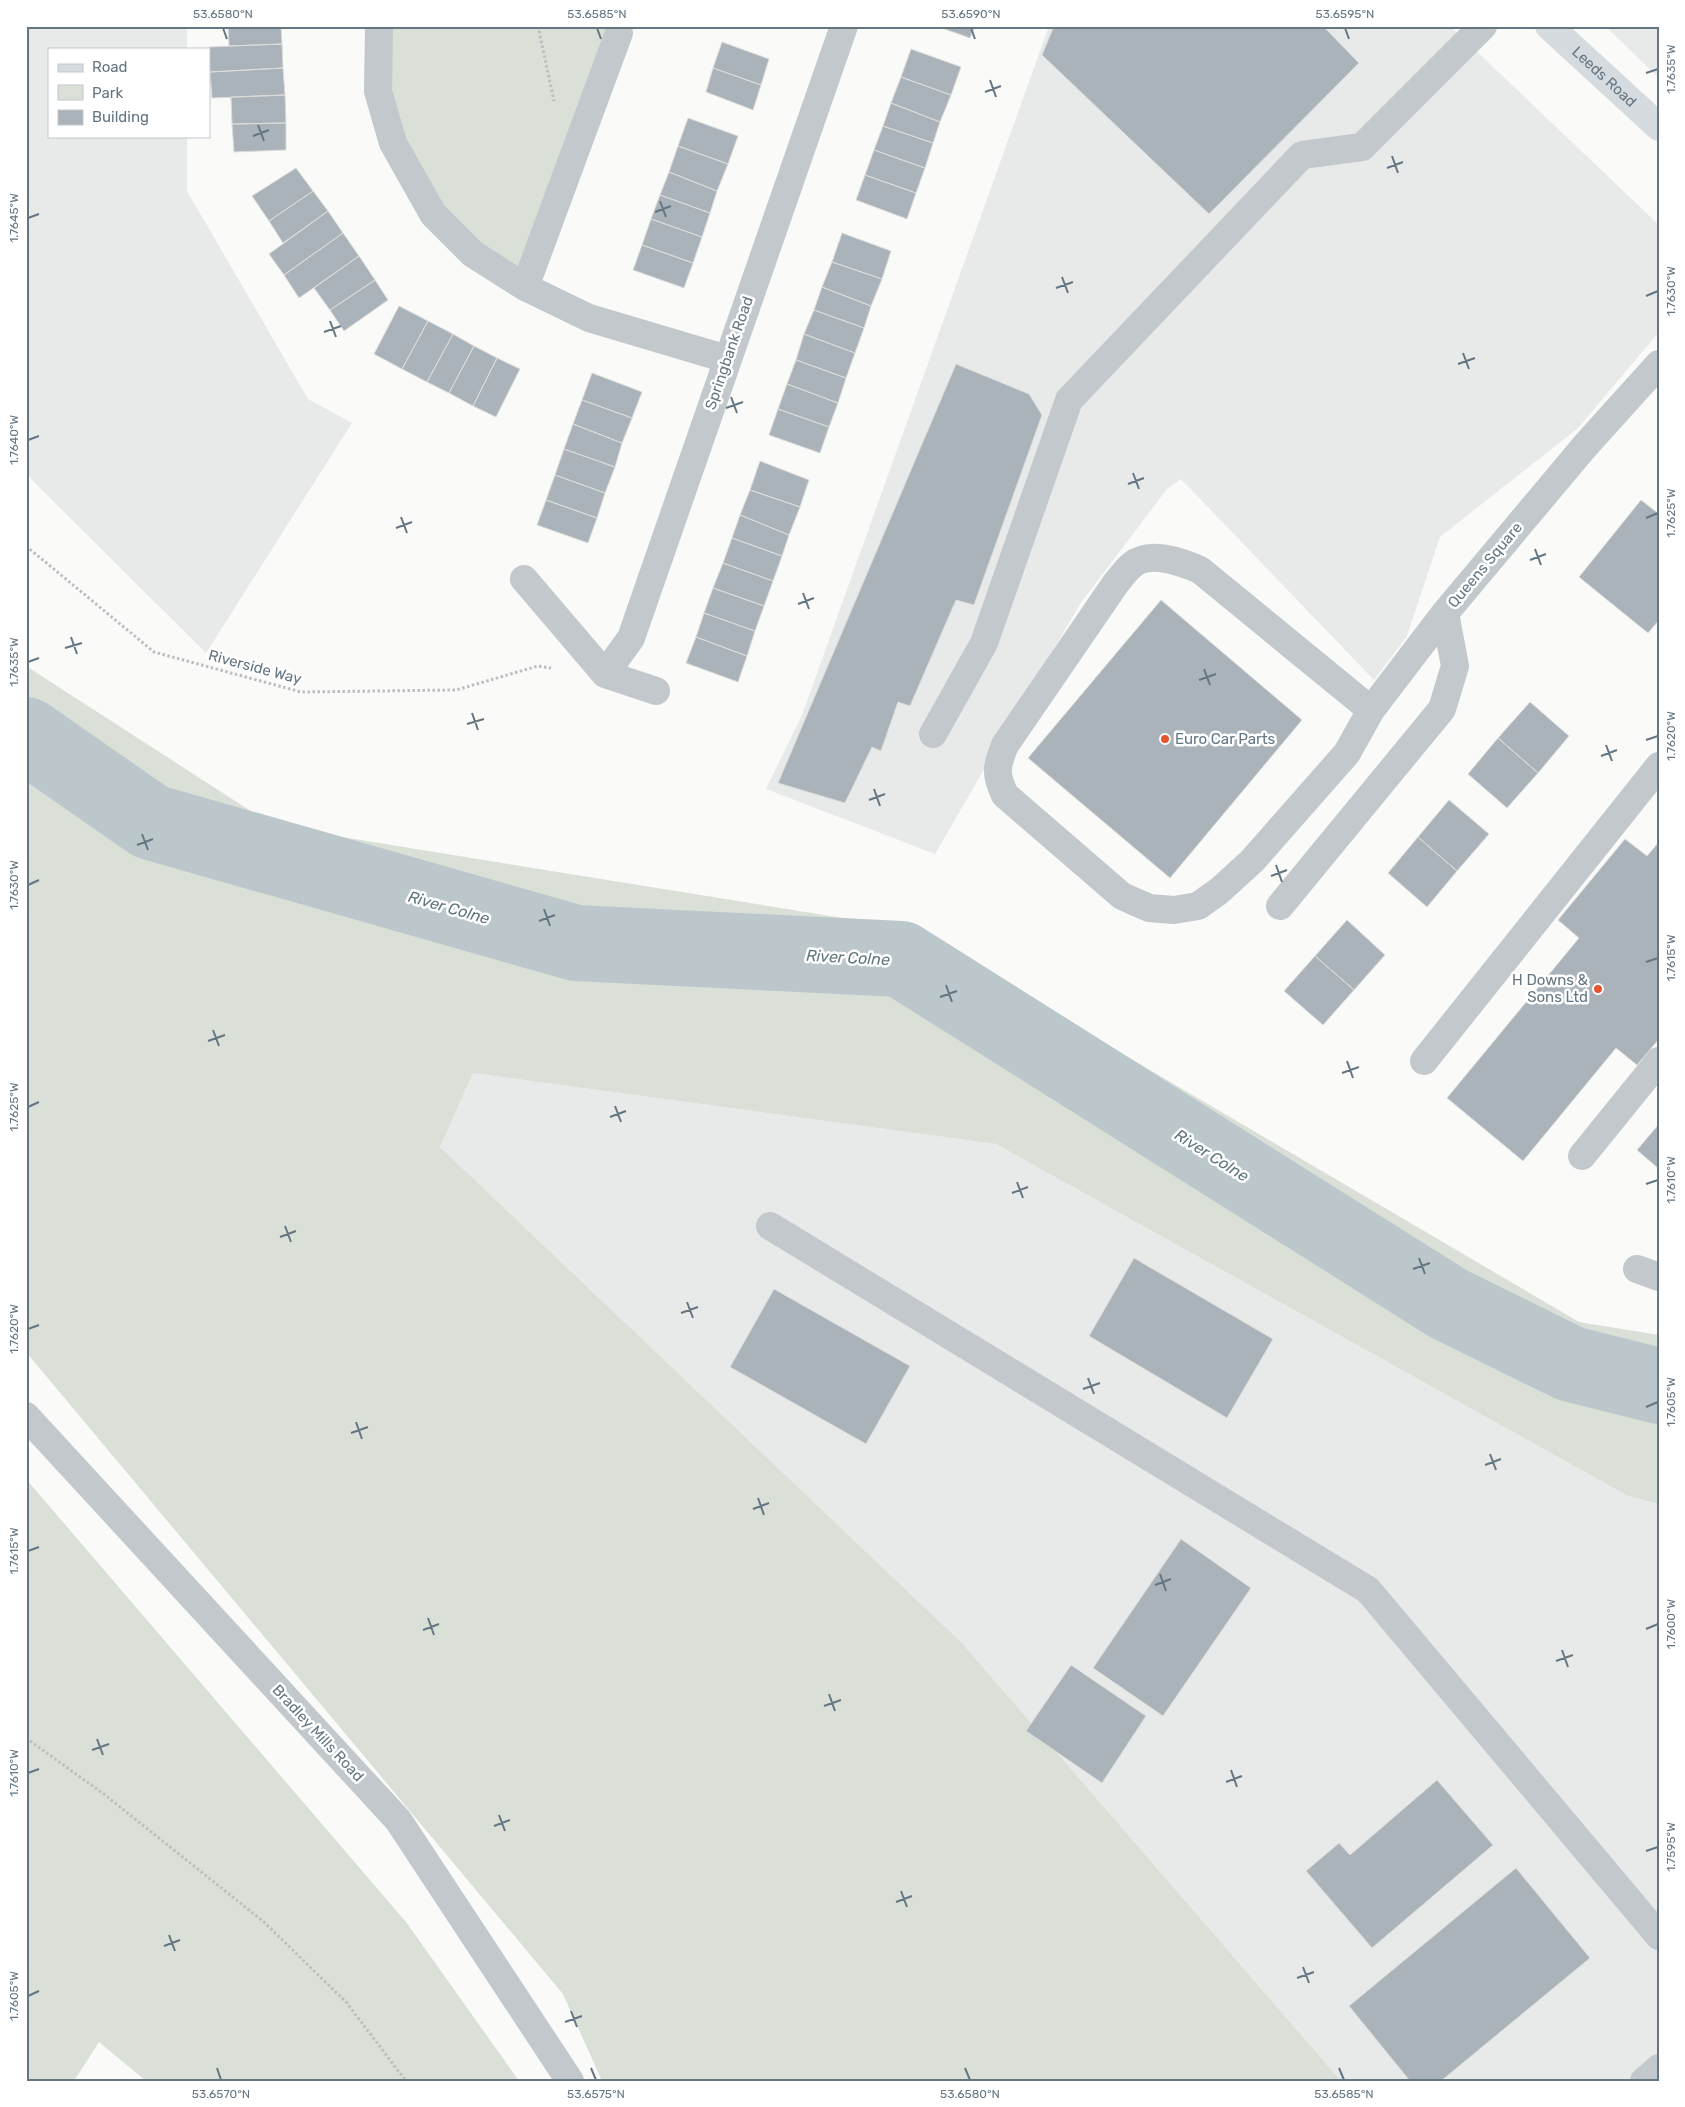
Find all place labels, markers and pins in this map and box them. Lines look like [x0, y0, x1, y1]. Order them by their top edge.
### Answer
place label: Euro Car Parts [1175, 730, 1276, 748]
marker: Euro Car Parts [1159, 733, 1171, 745]
place label: H Downs & Sons Ltd [1512, 971, 1589, 1006]
marker: H Downs & Sons Ltd [1592, 983, 1604, 995]

